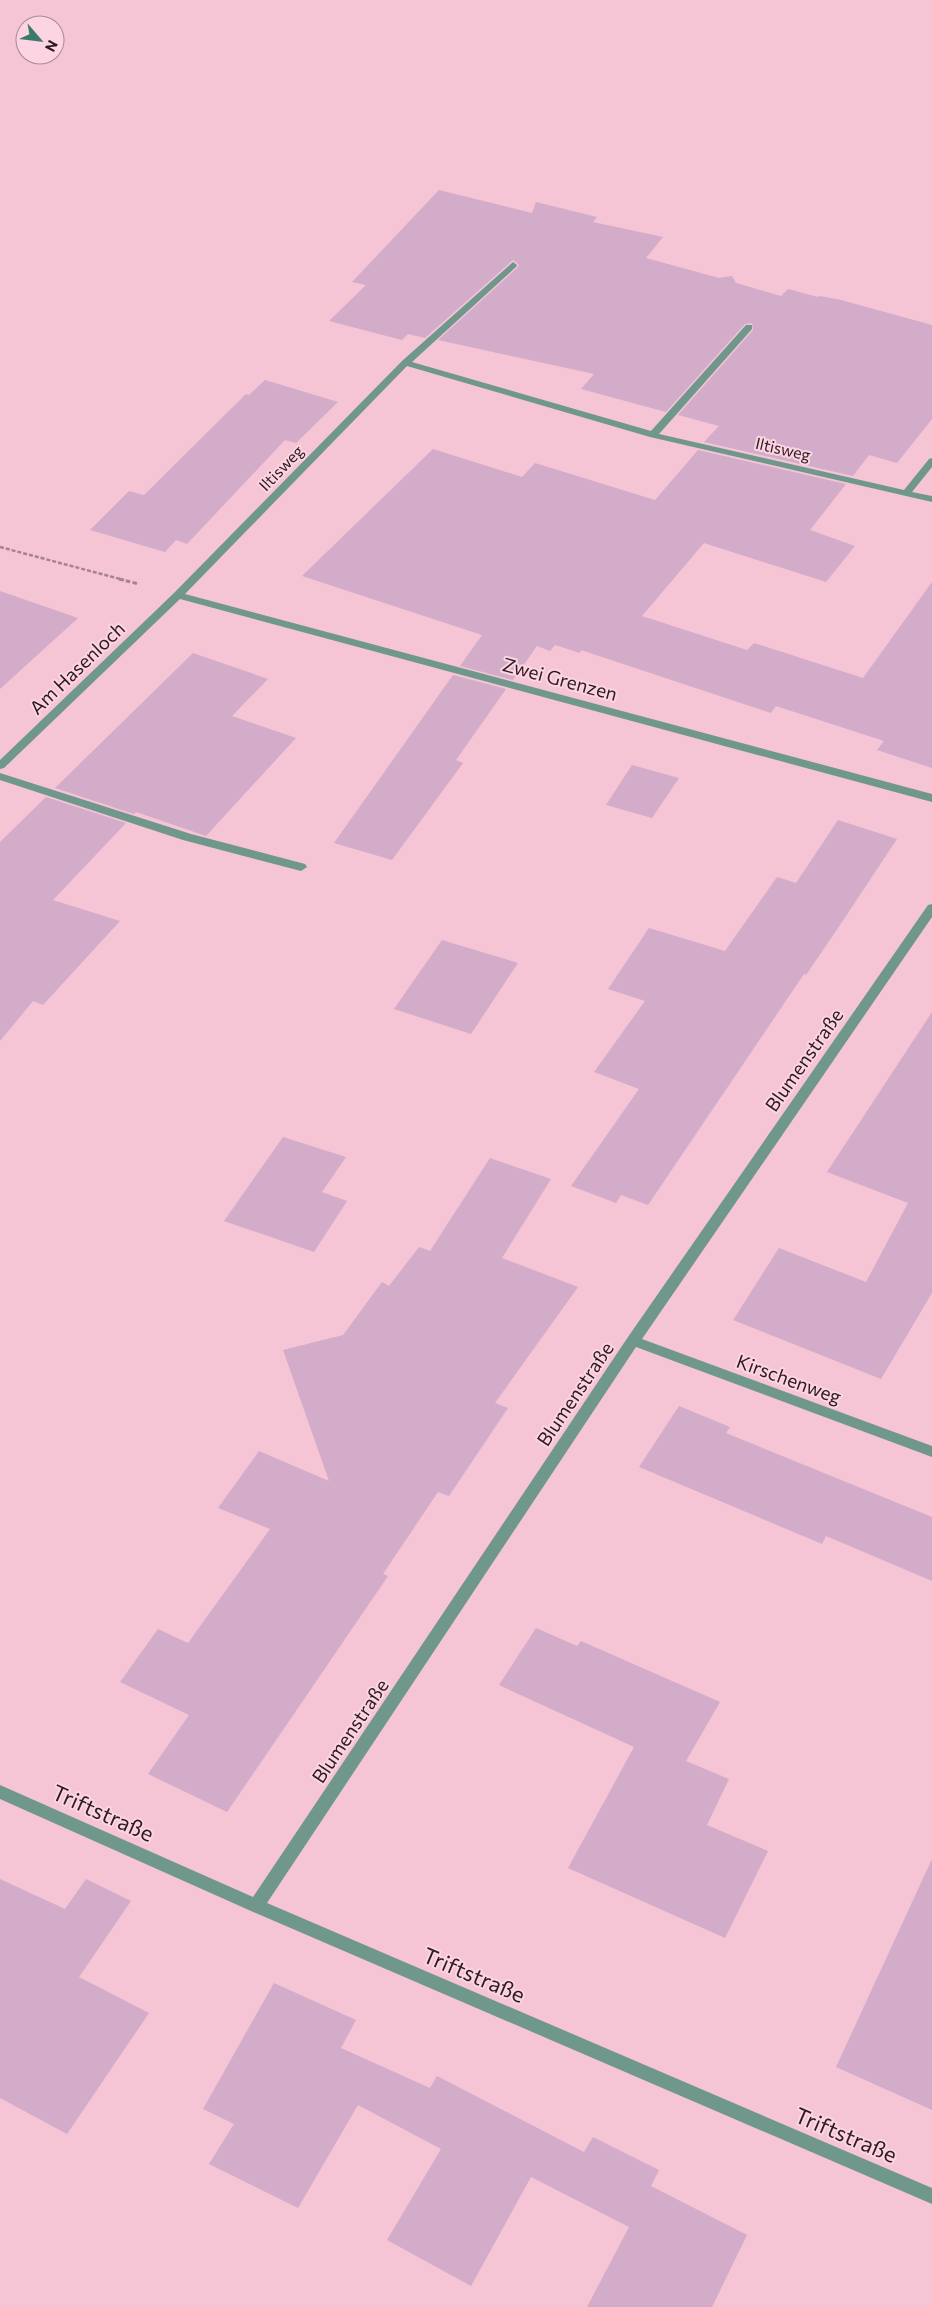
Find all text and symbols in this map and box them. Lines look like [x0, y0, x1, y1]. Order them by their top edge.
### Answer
north arrow [15, 15, 65, 65]
text: N [42, 38, 62, 55]
street label: Iltisweg [754, 433, 813, 464]
street label: Iltisweg [254, 441, 307, 494]
street label: Am Hasenloch [24, 616, 129, 719]
street label: Zwei Grenzen [500, 652, 620, 705]
street label: Blumenstraße [760, 1004, 848, 1116]
street label: Blumenstraße [531, 1337, 618, 1450]
street label: Kirschenweg [734, 1349, 845, 1408]
street label: Blumenstraße [306, 1674, 393, 1787]
street label: Triftstraße [48, 1778, 158, 1847]
street label: Triftstraße [419, 1941, 529, 2008]
street label: Triftstraße [791, 2101, 901, 2168]

